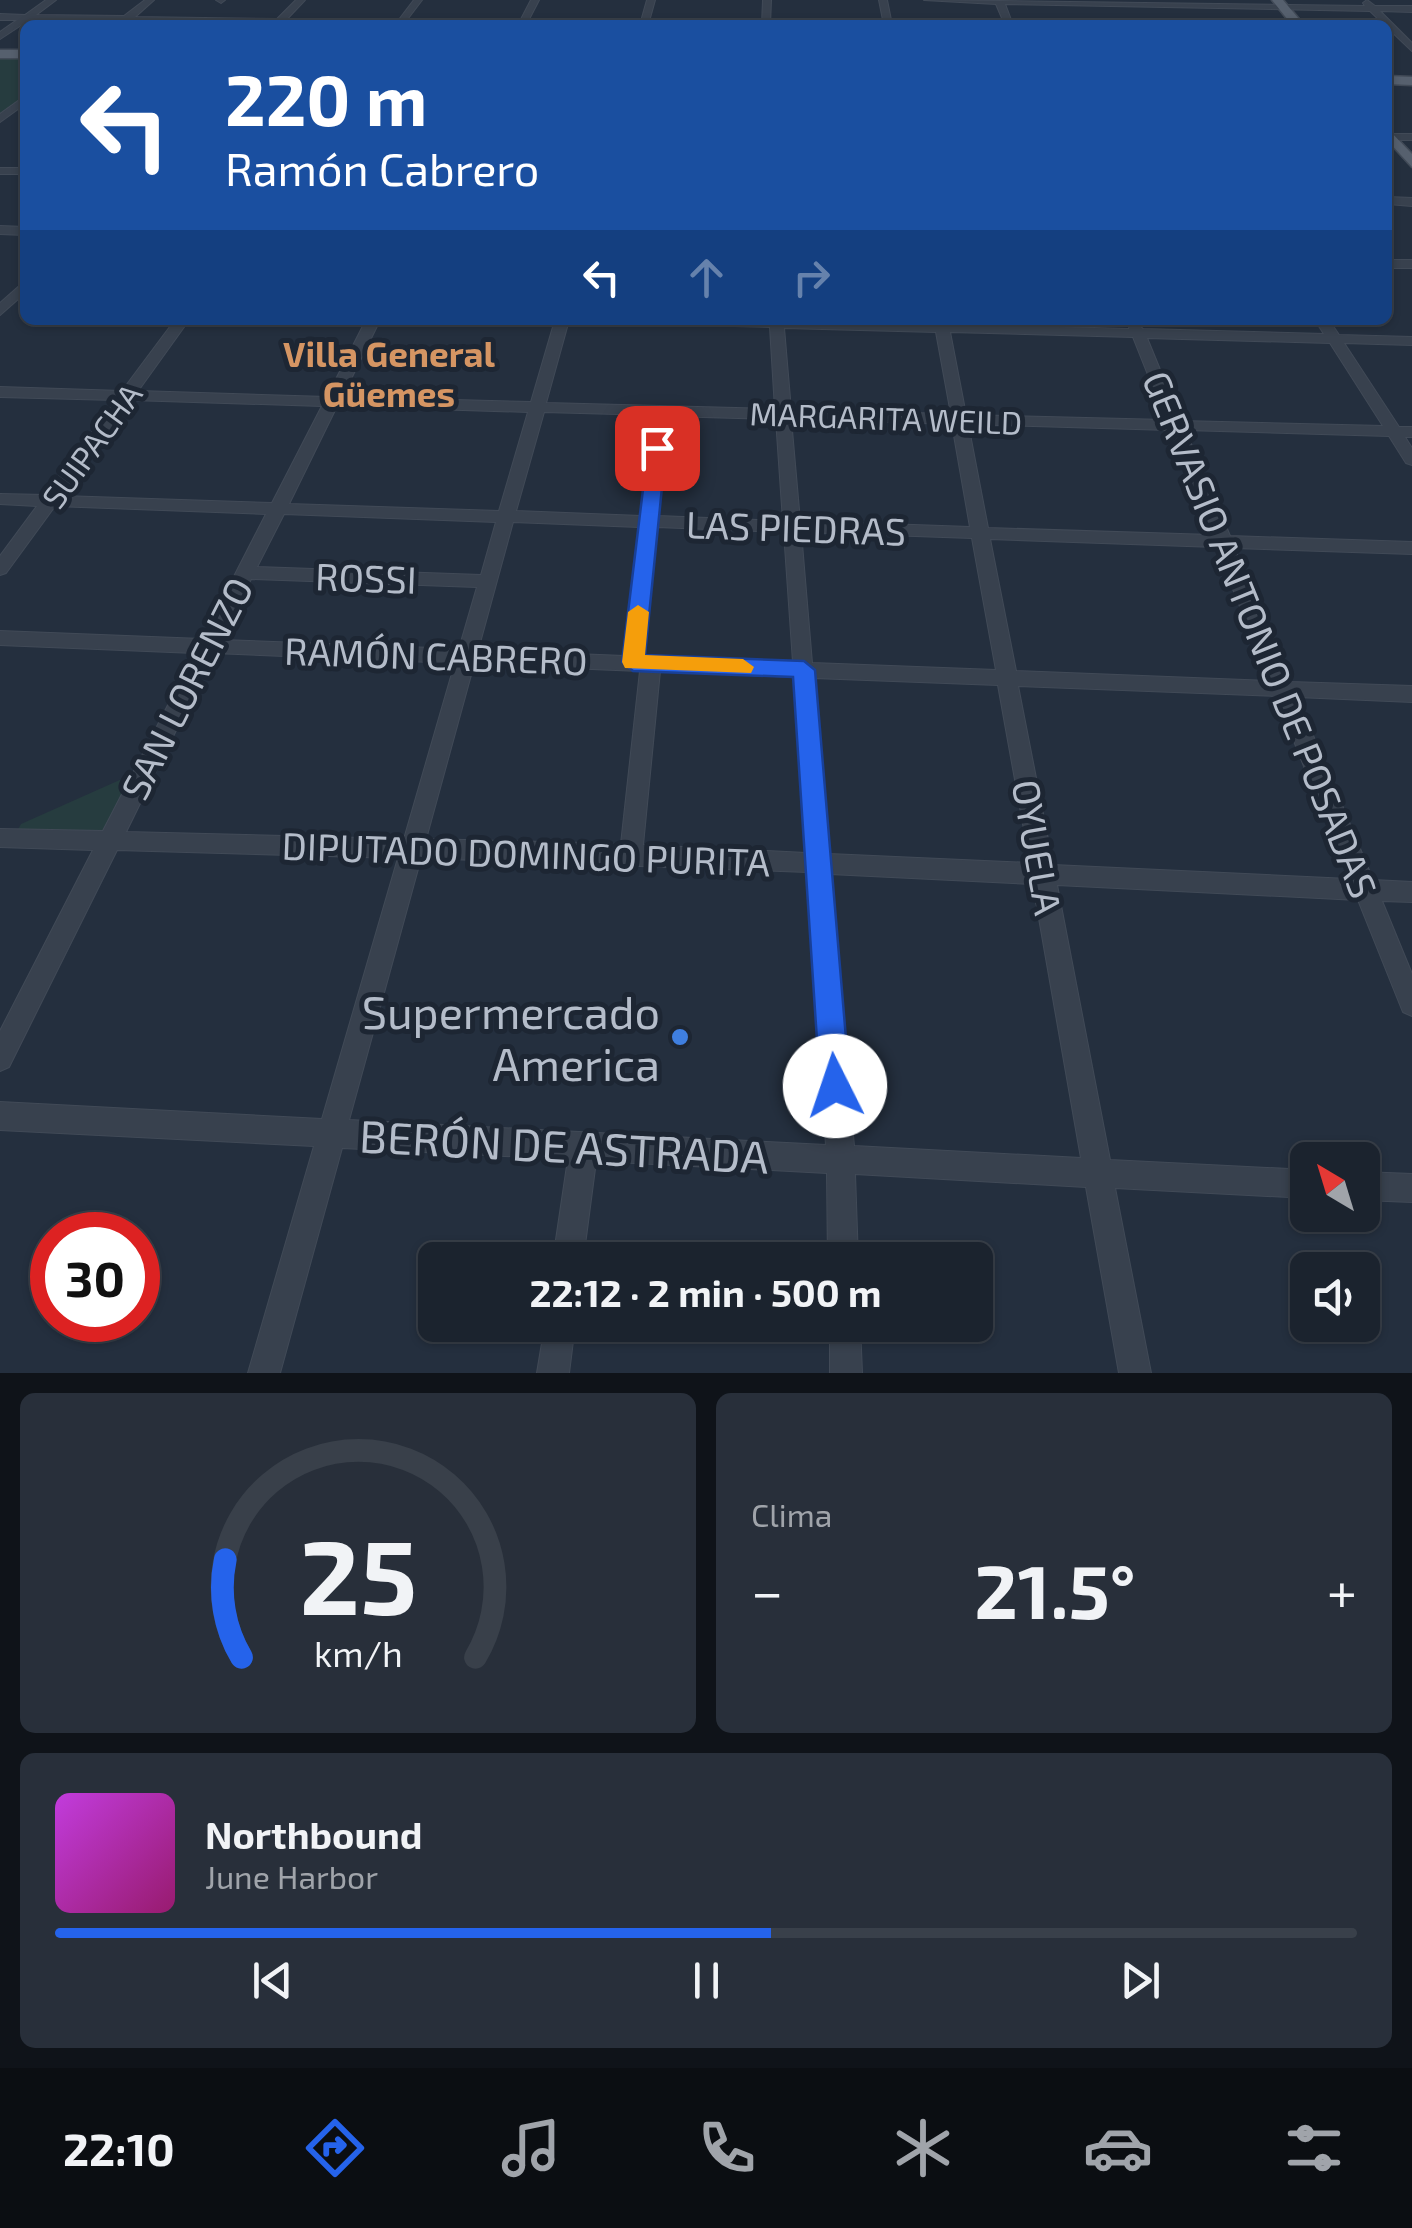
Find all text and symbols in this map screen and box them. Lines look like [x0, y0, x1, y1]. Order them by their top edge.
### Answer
text: 220 m [225, 56, 427, 140]
icon: left [60, 60, 190, 190]
text: Ramón Cabrero [225, 141, 539, 195]
icon: left [574, 250, 629, 305]
icon: ahead [679, 250, 734, 305]
icon: right [784, 250, 839, 305]
district label: Villa General Güemes [283, 332, 496, 414]
street label: GERVASIO ANTONIO DE POSADAS [1134, 364, 1388, 904]
street label: SUIPACHA [33, 375, 149, 515]
street label: MARGARITA WEILD [749, 393, 1023, 441]
pin [615, 406, 700, 491]
icon: arrive [630, 421, 685, 476]
street label: LAS PIEDRAS [685, 500, 907, 554]
street label: ROSSI [314, 552, 418, 602]
street label: SAN LORENZO [110, 569, 262, 807]
street label: RAMÓN CABRERO [283, 627, 589, 683]
street label: OYUELA [1004, 776, 1073, 918]
street label: DIPUTADO DOMINGO PURITA [281, 821, 771, 885]
place label: Supermercado America [362, 984, 660, 1090]
marker: Supermercado America [669, 1026, 691, 1048]
position arrow [783, 1034, 887, 1138]
street label: BERÓN DE ASTRADA [358, 1107, 770, 1183]
north arrow [1290, 1142, 1380, 1232]
map controls [1290, 1142, 1380, 1342]
speed limit sign: 30 [30, 1212, 160, 1342]
button: sound [1290, 1252, 1380, 1342]
text: 22:12 · 2 min · 500 m [529, 1269, 882, 1315]
text: Clima [751, 1495, 832, 1533]
text: 25 [299, 1511, 417, 1636]
text: 21.5° [974, 1544, 1136, 1634]
text: − [751, 1557, 783, 1623]
text: + [1327, 1557, 1357, 1623]
text: km/h [314, 1631, 402, 1674]
text: Northbound [205, 1811, 423, 1857]
text: June Harbor [205, 1857, 378, 1895]
icon: previous [245, 1953, 300, 2008]
icon: pause [679, 1953, 734, 2008]
icon: next [1113, 1953, 1168, 2008]
icon: directions [300, 2113, 370, 2183]
icon: music [496, 2113, 566, 2183]
icon: phone [692, 2113, 762, 2183]
icon: climate [888, 2113, 958, 2183]
icon: car [1083, 2113, 1153, 2183]
icon: filters [1279, 2113, 1349, 2183]
text: 22:10 [63, 2121, 175, 2175]

